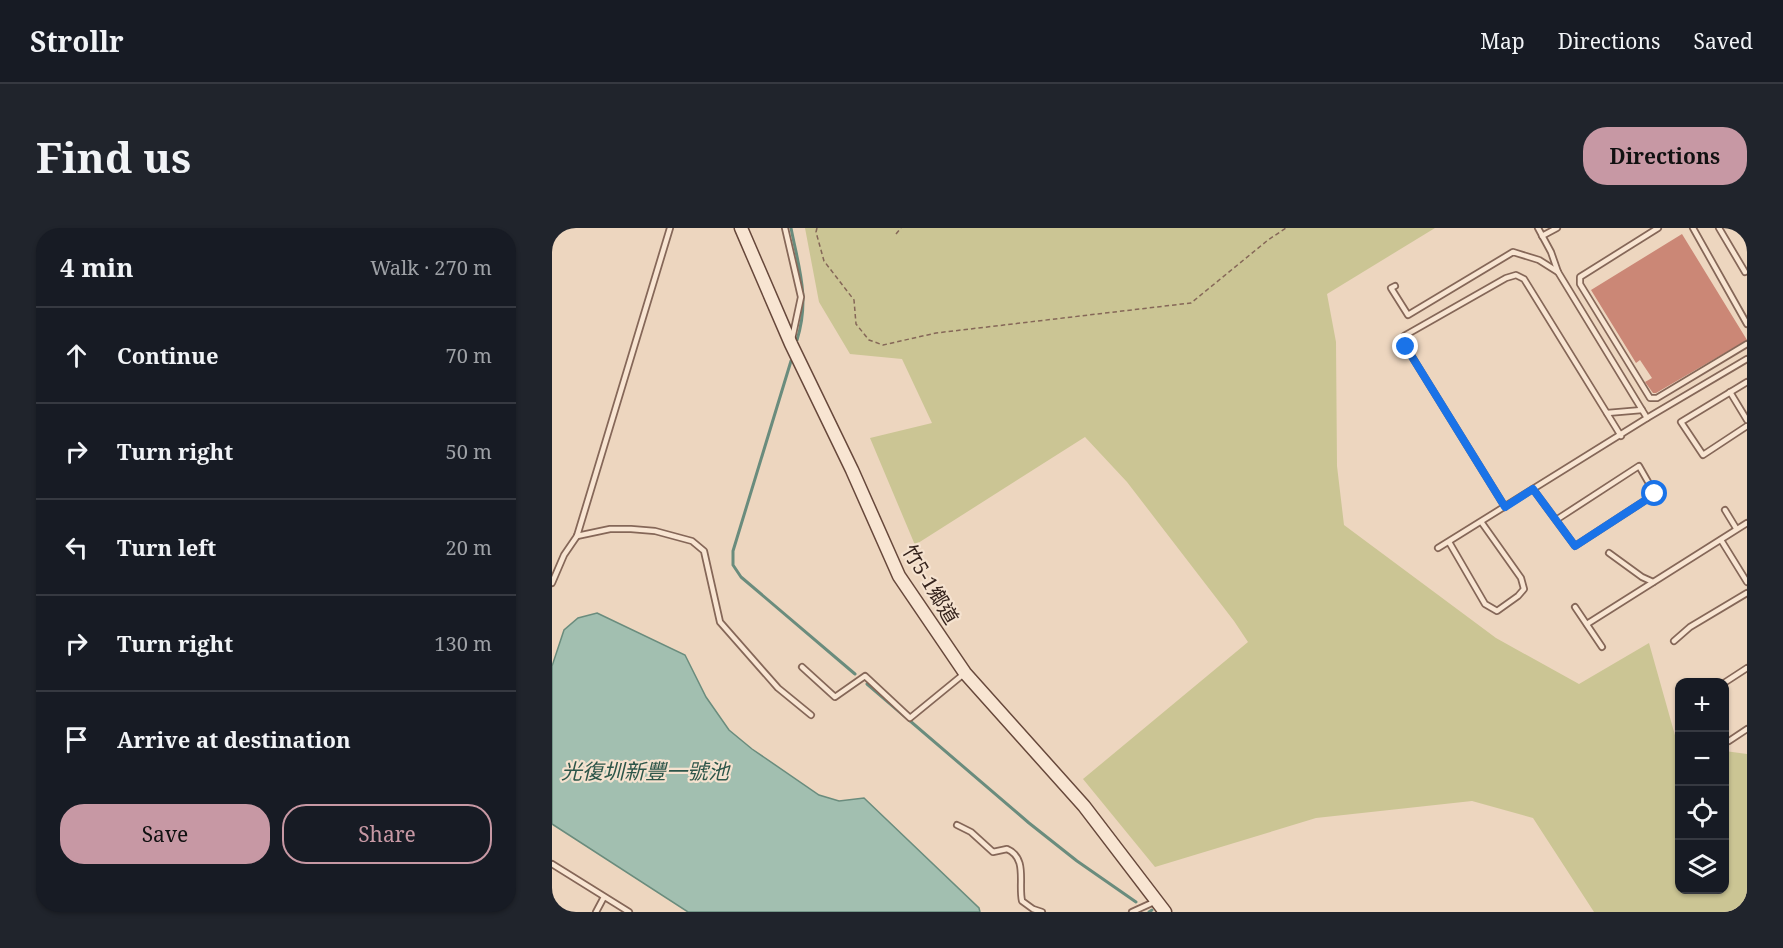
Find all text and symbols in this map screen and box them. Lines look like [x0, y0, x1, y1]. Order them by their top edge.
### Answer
text: Strollr [30, 22, 124, 60]
text: Map [1480, 27, 1525, 55]
text: Directions [1558, 27, 1660, 55]
text: Saved [1693, 27, 1753, 55]
button: Directions [1583, 127, 1747, 185]
text: Find us [36, 128, 191, 185]
text: 4 min [60, 249, 134, 285]
text: Walk · 270 m [370, 254, 492, 281]
route end [1392, 333, 1418, 359]
icon: ahead [60, 339, 93, 372]
text: Continue [117, 340, 219, 370]
text: 70 m [446, 342, 492, 369]
icon: right [60, 435, 93, 468]
text: Turn right [117, 436, 233, 466]
text: 50 m [446, 438, 492, 465]
route start [1641, 480, 1667, 506]
icon: left [60, 531, 93, 564]
text: Turn left [117, 532, 216, 562]
text: 20 m [446, 534, 492, 561]
street label: 竹5-1鄉道 [897, 539, 965, 629]
icon: right [60, 627, 93, 660]
text: Turn right [117, 628, 233, 658]
text: 130 m [434, 630, 492, 657]
map controls [1675, 678, 1729, 894]
button: + [1675, 678, 1729, 732]
icon: arrive [60, 723, 93, 756]
text: Arrive at destination [117, 724, 351, 754]
button: − [1675, 732, 1729, 786]
water label: 光復圳新豐一號池 [561, 757, 731, 785]
button: locate [1675, 786, 1729, 840]
button: Save [60, 804, 270, 864]
button: Share [282, 804, 492, 864]
button: layers [1675, 840, 1729, 894]

